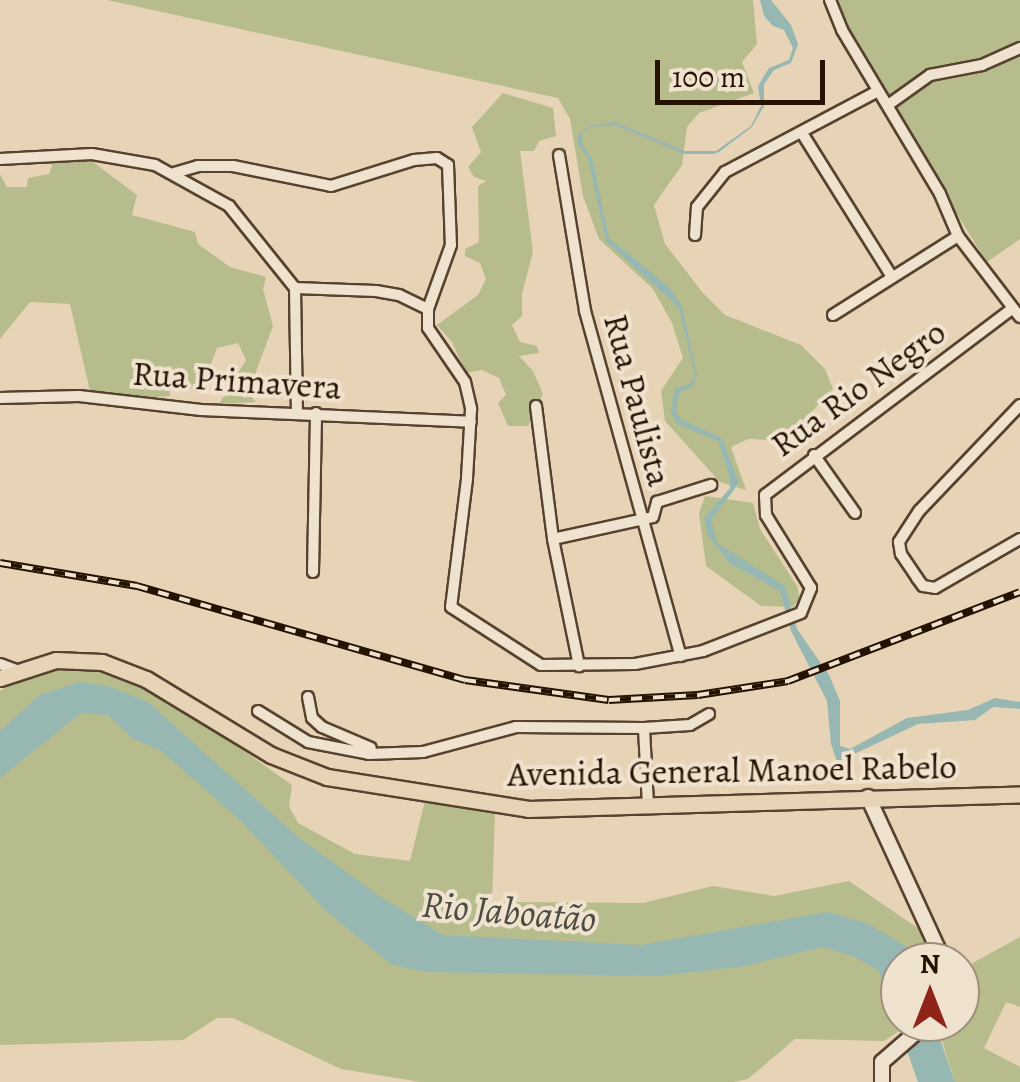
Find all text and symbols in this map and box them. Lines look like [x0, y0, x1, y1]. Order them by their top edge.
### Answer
scale bar [660, 40, 830, 102]
text: 100 m [672, 57, 745, 97]
street label: Rua Paulista [595, 309, 681, 491]
street label: Rua Rio Negro [762, 311, 954, 465]
street label: Rua Primavera [131, 352, 343, 408]
street label: Avenida General Manoel Rabelo [507, 745, 957, 795]
water label: Rio Jaboatão [420, 882, 598, 942]
north arrow [880, 942, 980, 1042]
text: N [920, 945, 940, 983]

